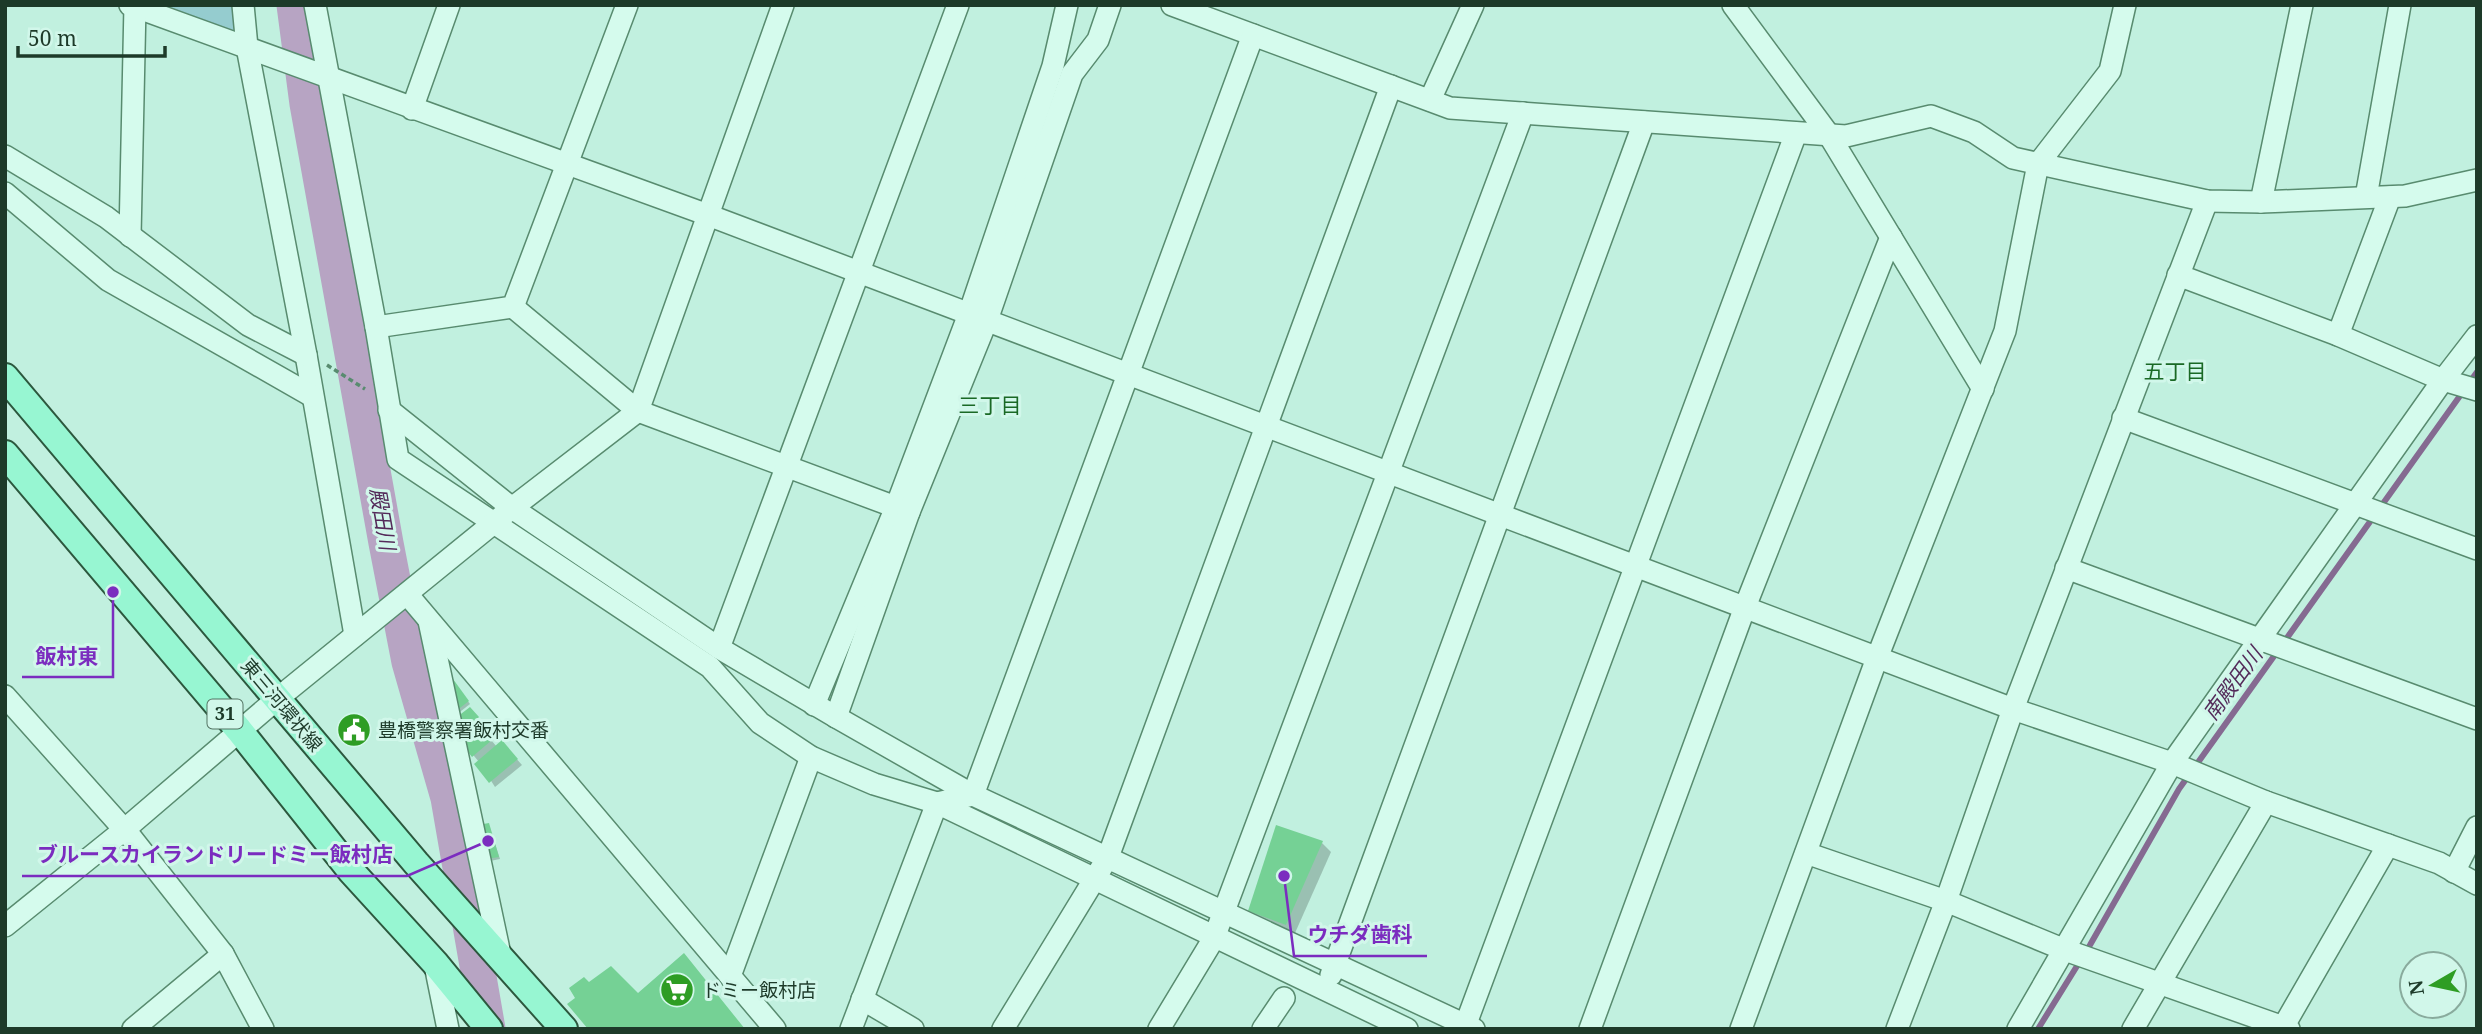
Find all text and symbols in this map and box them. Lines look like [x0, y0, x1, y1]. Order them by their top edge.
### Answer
scale bar [18, 14, 164, 58]
text: 50 m [28, 24, 77, 52]
district label: 五丁目 [2144, 357, 2207, 385]
district label: 三丁目 [959, 391, 1022, 419]
water label: 殿田川 [364, 485, 403, 554]
callout: 飯村東 [22, 635, 113, 677]
water label: 南殿田川 [2196, 640, 2269, 726]
text: 飯村東 [35, 642, 99, 670]
street label: 東三河環状線 [235, 653, 329, 757]
road number: 31 [208, 700, 243, 728]
public building icon: 豊橋警察署飯村交番 [335, 711, 373, 749]
place label: 豊橋警察署飯村交番 [378, 717, 549, 743]
callout: ブルースカイランドリードミー飯村店 [22, 834, 407, 876]
text: ブルースカイランドリードミー飯村店 [37, 840, 393, 868]
callout: ウチダ歯科 [1294, 914, 1427, 956]
text: ウチダ歯科 [1308, 920, 1413, 948]
north arrow [2398, 950, 2468, 1020]
supermarket icon: ドミー飯村店 [658, 971, 696, 1009]
place label: ドミー飯村店 [702, 977, 816, 1003]
text: N [2402, 978, 2430, 997]

